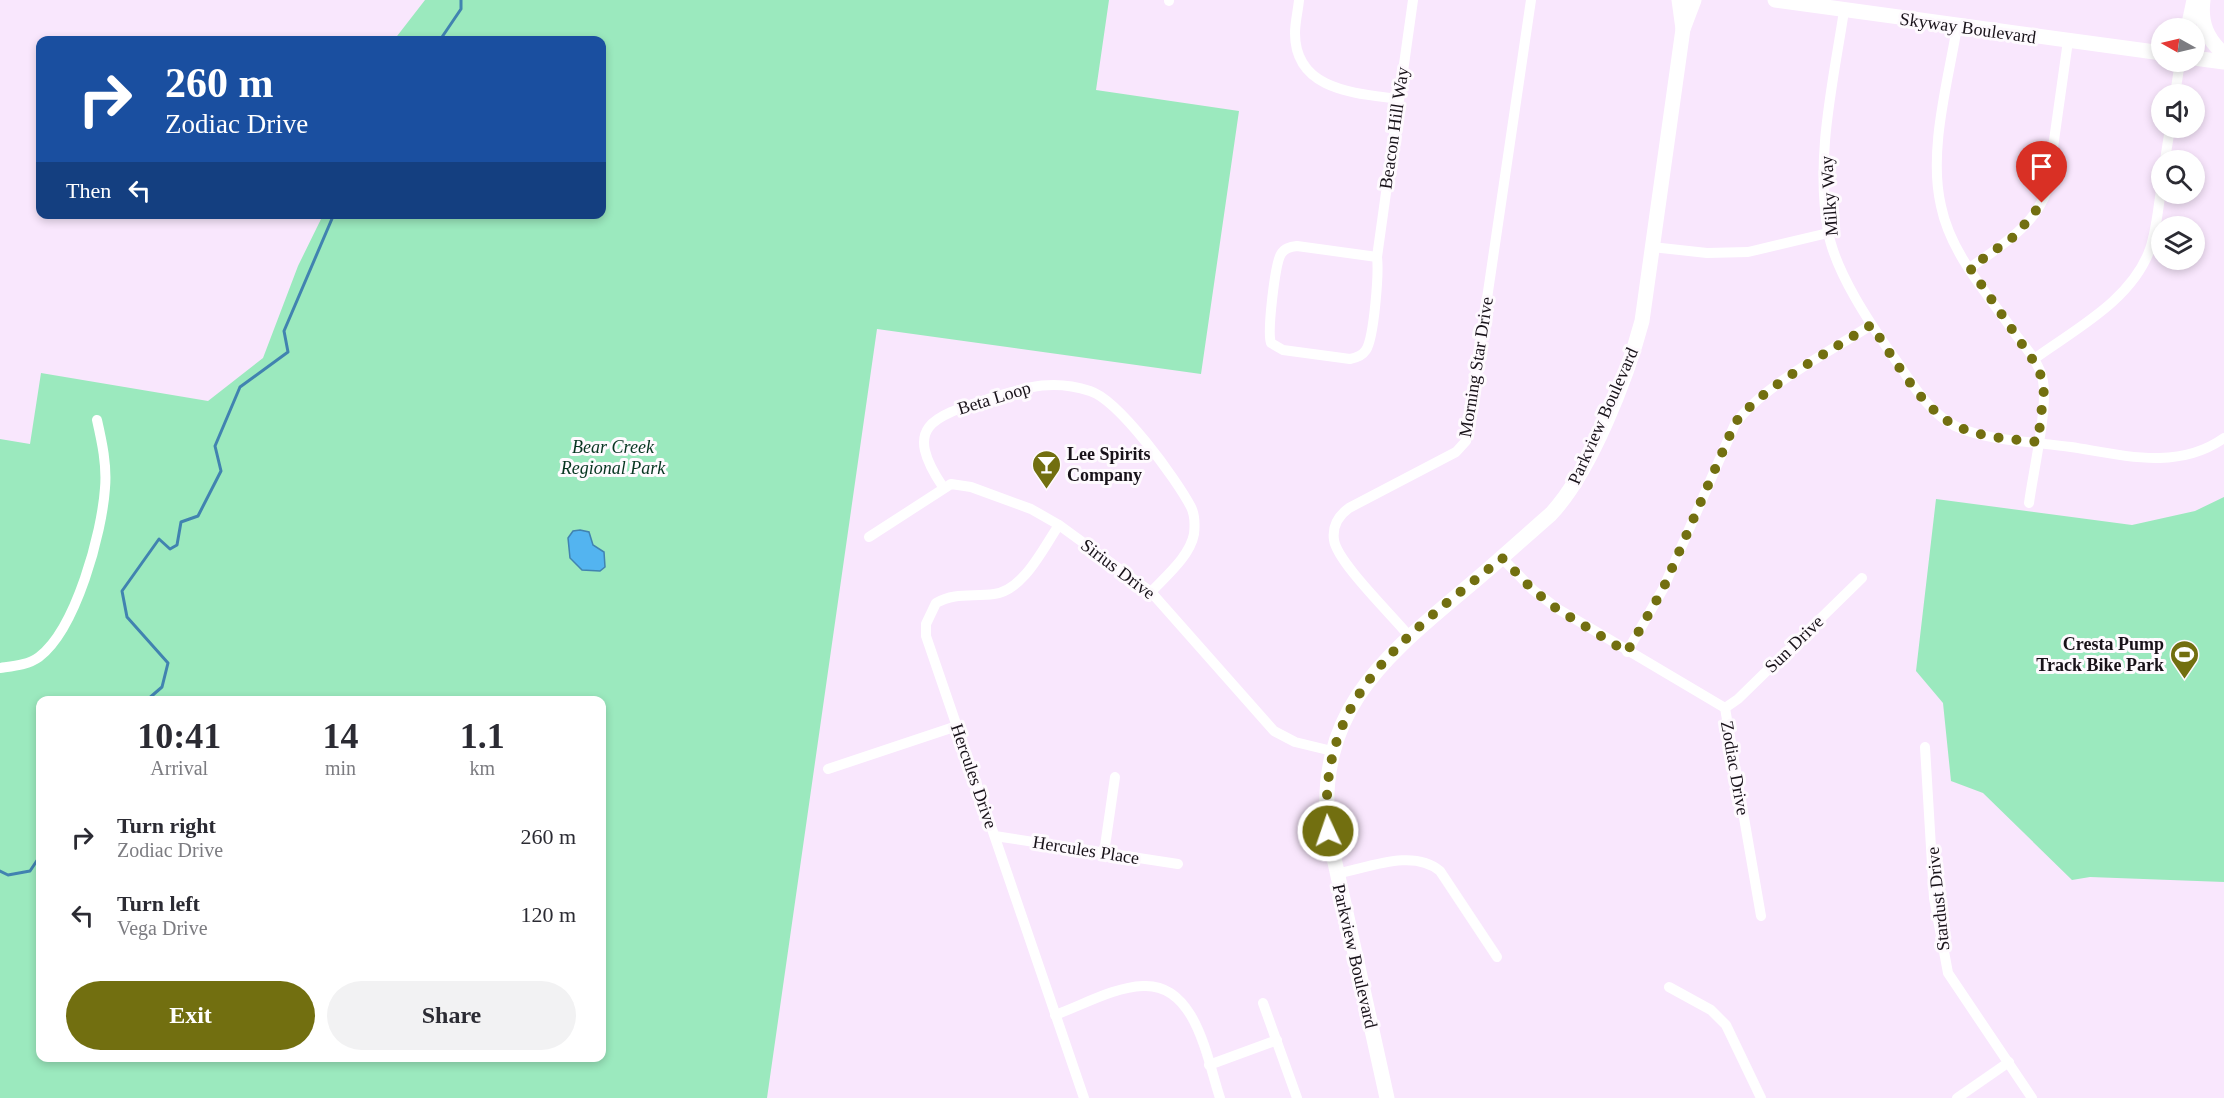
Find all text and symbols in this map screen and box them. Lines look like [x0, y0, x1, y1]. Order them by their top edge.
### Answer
street label: Skyway Boulevard [1899, 9, 2037, 47]
north arrow [2151, 18, 2205, 72]
map controls [2151, 18, 2205, 270]
icon: right [66, 60, 144, 138]
text: 260 m [165, 60, 274, 106]
street label: Beacon Hill Way [1376, 66, 1412, 190]
button: sound [2151, 84, 2205, 138]
text: Zodiac Drive [165, 109, 308, 139]
pin [2016, 141, 2067, 203]
icon: arrive [2025, 150, 2058, 183]
button: search [2151, 150, 2205, 204]
street label: Milky Way [1816, 155, 1842, 237]
icon: left [123, 174, 156, 207]
text: Then [66, 178, 111, 203]
button: layers [2151, 216, 2205, 270]
street label: Morning Star Drive [1455, 295, 1497, 439]
street label: Parkview Boulevard [1564, 345, 1642, 487]
street label: Beta Loop [955, 377, 1033, 419]
park label: Bear Creek Regional Park [560, 437, 666, 478]
place label: Lee Spirits Company [1067, 444, 1151, 485]
bar icon: Lee Spirits Company [1030, 448, 1062, 490]
street label: Sirius Drive [1077, 535, 1159, 603]
street label: Sun Drive [1761, 611, 1827, 677]
place label: Cresta Pump Track Bike Park [2036, 634, 2164, 675]
sports icon: Cresta Pump Track Bike Park [2169, 638, 2201, 680]
text: 10:41 [137, 716, 221, 756]
text: 14 [323, 716, 359, 756]
text: 1.1 [460, 716, 505, 756]
street label: Zodiac Drive [1717, 719, 1753, 817]
street label: Hercules Drive [947, 721, 1001, 831]
text: Arrival [150, 757, 208, 779]
text: min [325, 757, 356, 779]
text: km [469, 757, 495, 779]
position arrow [1296, 799, 1360, 863]
text: Turn right [117, 813, 216, 838]
icon: right [66, 821, 99, 854]
text: 260 m [520, 824, 576, 849]
street label: Hercules Place [1031, 832, 1141, 868]
text: Zodiac Drive [117, 839, 223, 861]
street label: Stardust Drive [1923, 846, 1953, 952]
street label: Parkview Boulevard [1329, 882, 1381, 1030]
text: Turn left [117, 891, 200, 916]
icon: left [66, 899, 99, 932]
text: 120 m [520, 902, 576, 927]
text: Vega Drive [117, 917, 208, 939]
button: Exit [66, 981, 315, 1050]
button: Share [327, 981, 576, 1050]

